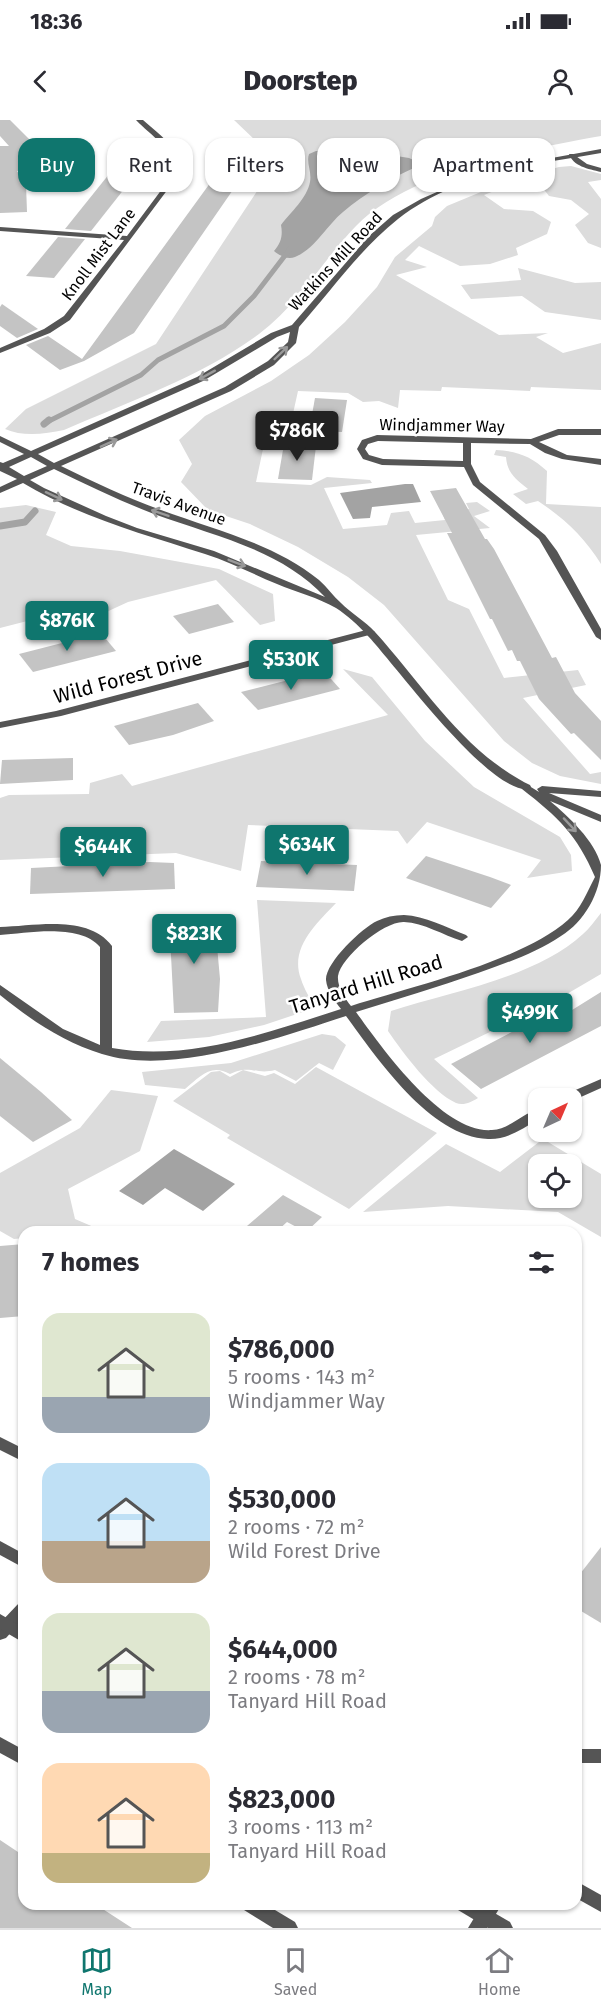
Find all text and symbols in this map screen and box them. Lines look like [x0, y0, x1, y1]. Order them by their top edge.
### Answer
text: 18:36 [30, 8, 82, 35]
icon: back [24, 65, 57, 98]
text: Doorstep [243, 65, 358, 97]
icon: person [544, 65, 577, 98]
chip: Buy [18, 138, 95, 192]
chip: Rent [107, 138, 193, 192]
chip: Filters [205, 138, 305, 192]
chip: New [317, 138, 400, 192]
chip: Apartment [412, 138, 555, 192]
street label: Knoll Mist Lane [57, 204, 139, 304]
street label: Watkins Mill Road [285, 208, 386, 315]
one-way arrow [273, 346, 288, 361]
one-way arrow [199, 369, 216, 381]
pin: $786K [255, 411, 339, 462]
street label: Windjammer Way [379, 415, 505, 436]
text: $786K [269, 418, 325, 442]
one-way arrow [99, 437, 118, 448]
street label: Travis Avenue [129, 478, 229, 529]
one-way arrow [44, 490, 62, 502]
one-way arrow [151, 507, 170, 518]
one-way arrow [227, 558, 245, 569]
pin: $876K [25, 601, 109, 652]
text: $876K [39, 608, 95, 632]
pin: $530K [249, 640, 333, 691]
street label: Wild Forest Drive [51, 646, 205, 708]
text: $530K [263, 647, 319, 671]
one-way arrow [563, 817, 577, 832]
pin: $634K [265, 825, 349, 876]
pin: $644K [61, 827, 145, 878]
text: $634K [279, 832, 335, 856]
text: $644K [74, 834, 132, 858]
pin: $823K [152, 914, 236, 965]
text: $823K [166, 921, 222, 945]
street label: Tanyard Hill Road [286, 949, 446, 1019]
pin: $499K [488, 993, 572, 1044]
text: $499K [502, 1000, 558, 1024]
north arrow [528, 1088, 582, 1142]
map controls [528, 1088, 582, 1208]
button: locate [528, 1154, 582, 1208]
icon: filters [525, 1246, 558, 1279]
text: 7 homes [42, 1247, 139, 1278]
text: $786,000 [228, 1334, 335, 1365]
icon: home [90, 1337, 162, 1409]
text: 5 rooms · 143 m² [228, 1365, 375, 1389]
text: Windjammer Way [228, 1389, 385, 1413]
text: $530,000 [228, 1484, 336, 1515]
icon: home [90, 1487, 162, 1559]
text: 2 rooms · 72 m² [228, 1515, 364, 1539]
text: Wild Forest Drive [228, 1539, 381, 1563]
text: $644,000 [228, 1634, 338, 1665]
icon: home [90, 1637, 162, 1709]
text: 2 rooms · 78 m² [228, 1665, 365, 1689]
text: Tanyard Hill Road [228, 1689, 387, 1713]
text: $823,000 [228, 1784, 335, 1815]
icon: home [90, 1787, 162, 1859]
text: 3 rooms · 113 m² [228, 1815, 373, 1839]
text: Tanyard Hill Road [228, 1839, 387, 1863]
tab: Map [80, 1944, 113, 1999]
tab: Saved [274, 1944, 317, 1999]
tab: Home [478, 1944, 521, 1999]

